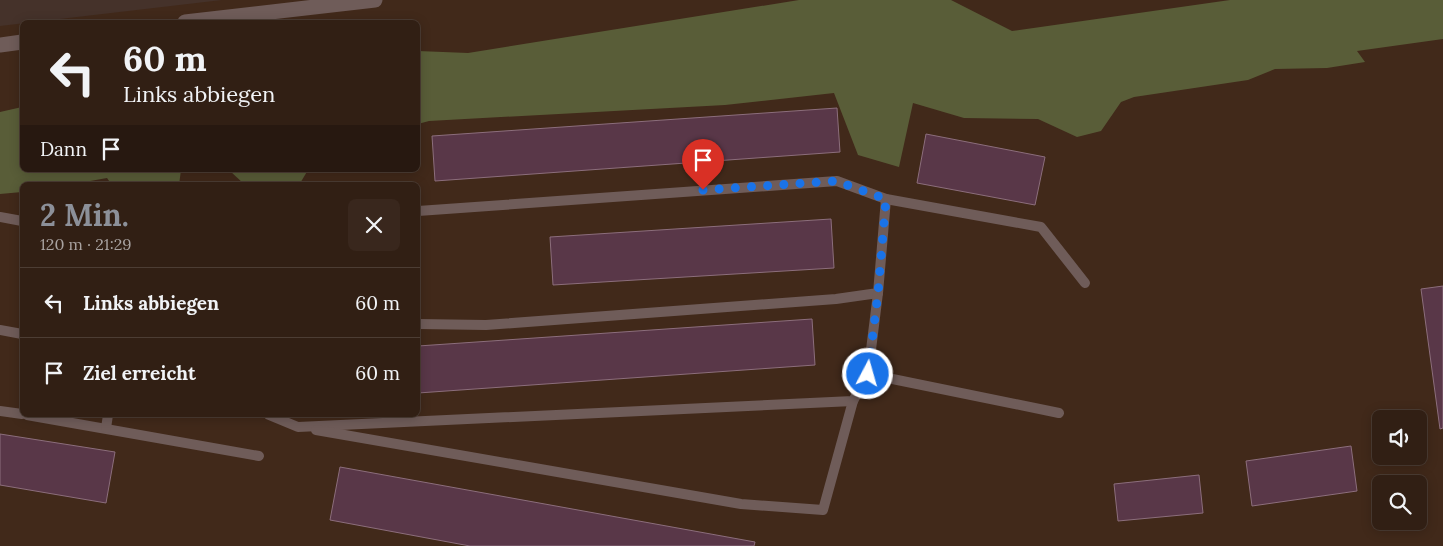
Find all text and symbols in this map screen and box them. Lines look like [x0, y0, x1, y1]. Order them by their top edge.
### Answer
text: 60 m [123, 36, 207, 81]
icon: left [40, 40, 105, 105]
text: Links abbiegen [123, 80, 275, 108]
icon: arrive [97, 135, 125, 163]
text: Dann [40, 137, 87, 161]
pin [682, 139, 724, 190]
icon: arrive [689, 146, 717, 174]
text: 2 Min. [40, 196, 129, 234]
button: close [348, 199, 400, 251]
text: 120 m · 21:29 [40, 234, 132, 254]
icon: left [40, 289, 68, 317]
text: Links abbiegen [83, 291, 219, 315]
text: 60 m [355, 291, 400, 315]
position arrow [841, 347, 893, 399]
icon: arrive [40, 359, 68, 387]
text: Ziel erreicht [83, 361, 196, 385]
text: 60 m [355, 361, 400, 385]
map controls [1372, 410, 1427, 530]
button: sound [1372, 410, 1427, 465]
button: search [1372, 475, 1427, 530]

